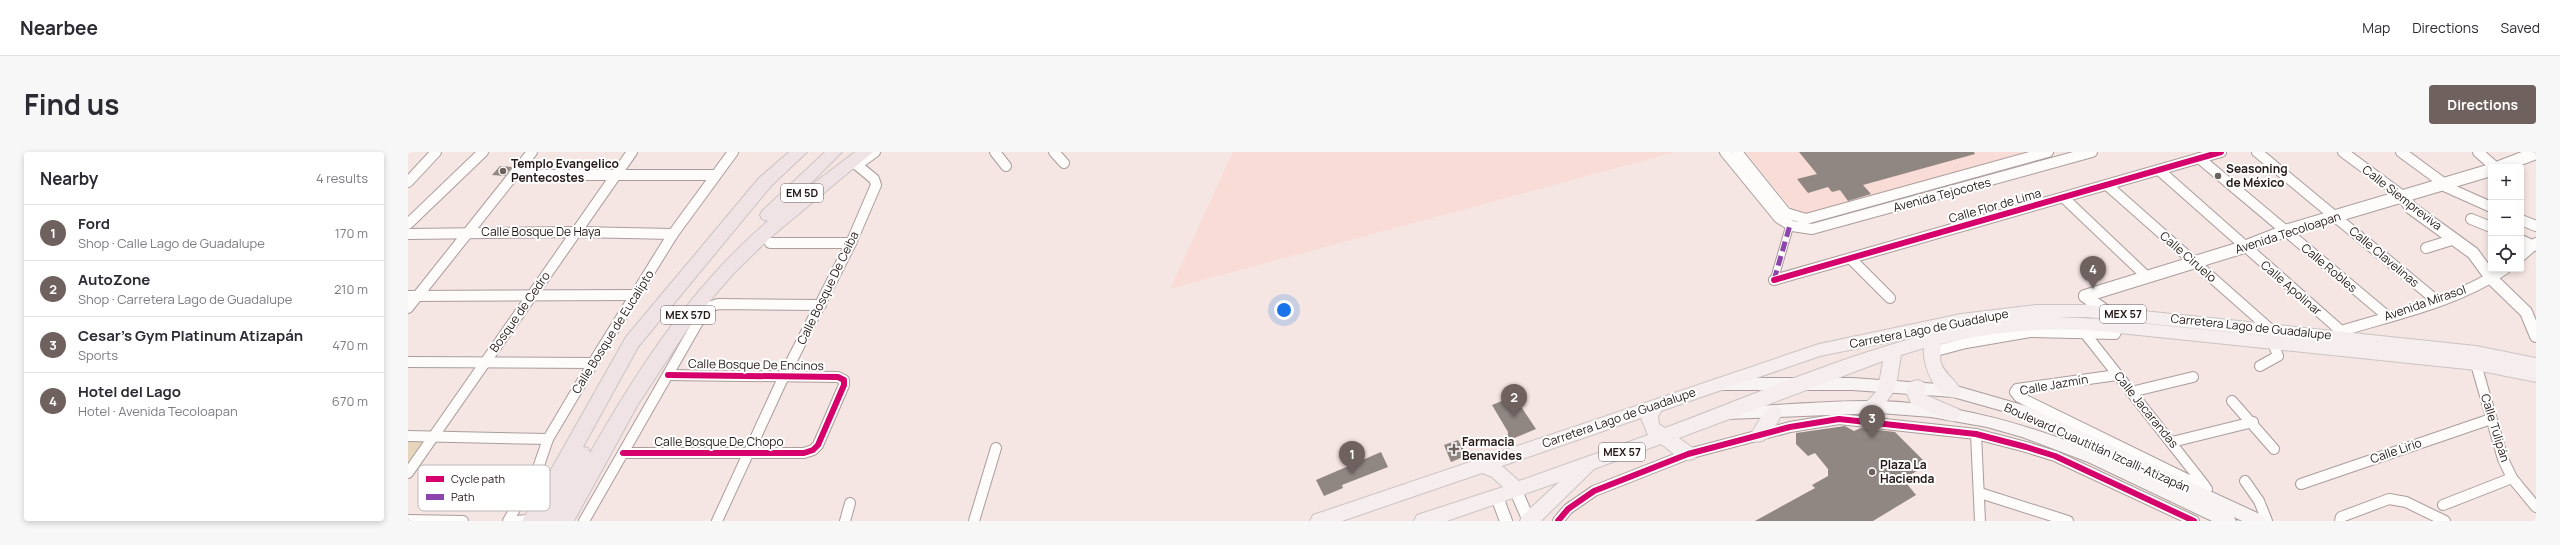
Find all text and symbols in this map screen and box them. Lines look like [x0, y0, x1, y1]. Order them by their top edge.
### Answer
text: Nearbee [20, 15, 98, 41]
text: Map [2362, 18, 2390, 37]
text: Directions [2412, 18, 2479, 37]
text: Saved [2501, 18, 2540, 37]
text: Find us [24, 85, 119, 123]
button: Directions [2429, 85, 2536, 124]
place label: Templo Evangelico Pentecostes [511, 155, 619, 186]
place label: Seasoning de México [2226, 160, 2288, 191]
street label: Calle Siempreviva [2359, 161, 2446, 234]
map controls [2488, 164, 2524, 272]
button: + [2488, 164, 2524, 200]
marker: Templo Evangelico Pentecostes [498, 166, 508, 176]
text: Nearby [40, 167, 98, 190]
text: 4 results [316, 169, 368, 187]
marker: Seasoning de México [2213, 171, 2223, 181]
street label: Avenida Tejocotes [1891, 173, 1993, 216]
road number: EM 5D [781, 184, 823, 202]
street label: Calle Flor de Lima [1947, 184, 2043, 227]
button: − [2488, 200, 2524, 236]
street label: Avenida Tecoloapan [2233, 207, 2343, 258]
text: Ford [78, 213, 110, 234]
street label: Calle Clavelinas [2346, 222, 2423, 291]
street label: Calle Bosque De Haya [481, 223, 601, 240]
text: 1 [50, 224, 56, 242]
text: 170 m [335, 224, 368, 242]
street label: Calle Ciruelo [2156, 227, 2220, 286]
street label: Calle Bosque De Ceiba [793, 228, 862, 347]
text: Shop · Calle Lago de Guadalupe [78, 234, 265, 252]
button: locate [2488, 236, 2524, 272]
street label: Calle Robles [2298, 239, 2361, 296]
pin: 4 [2080, 256, 2106, 289]
street label: Calle Apolinar [2257, 256, 2326, 319]
street label: Calle Bosque de Eucalipto [568, 267, 658, 397]
street label: Bosque de Cedro [485, 268, 554, 355]
text: AutoZone [78, 269, 150, 290]
text: 2 [49, 280, 57, 298]
text: 210 m [334, 280, 368, 298]
street label: Avenida Mirasol [2382, 281, 2468, 325]
text: Shop · Carretera Lago de Guadalupe [78, 290, 292, 308]
your location [1274, 300, 1294, 320]
street label: Carretera Lago de Guadalupe [1848, 305, 2010, 352]
road number: MEX 57 [2100, 305, 2146, 323]
road number: MEX 57D [661, 306, 715, 324]
street label: Carretera Lago de Guadalupe [2170, 310, 2332, 343]
text: Cesar's Gym Platinum Atizapán [78, 325, 303, 346]
text: 3 [49, 336, 57, 354]
text: 470 m [332, 336, 368, 354]
text: Sports [78, 346, 118, 364]
street label: Calle Bosque De Encinos [688, 355, 824, 374]
street label: Calle Jacarandas [2110, 368, 2182, 451]
street label: Calle Jazmín [2018, 370, 2089, 399]
text: Hotel del Lago [78, 381, 181, 402]
street label: Carretera Lago de Guadalupe [1540, 383, 1698, 452]
pin: 2 [1501, 384, 1527, 417]
text: 4 [49, 392, 57, 410]
text: 670 m [332, 392, 368, 410]
street label: Calle Tulipán [2477, 392, 2514, 464]
street label: Boulevard Cuautitlán Izcalli-Atizapán [2002, 399, 2193, 496]
text: Hotel · Avenida Tecoloapan [78, 402, 238, 420]
pin: 3 [1859, 405, 1885, 438]
street label: Calle Bosque De Chopo [654, 433, 784, 450]
place label: Farmacia Benavides [1462, 433, 1522, 464]
street label: Calle Lirio [2368, 434, 2424, 467]
pin: 1 [1339, 441, 1365, 474]
road number: MEX 57 [1599, 443, 1645, 461]
marker: Farmacia Benavides [1449, 444, 1459, 454]
place label: Plaza La Hacienda [1880, 456, 1935, 487]
legend [418, 465, 550, 511]
marker: Plaza La Hacienda [1867, 467, 1877, 477]
text: Cycle path [451, 471, 505, 486]
text: Path [451, 489, 474, 504]

